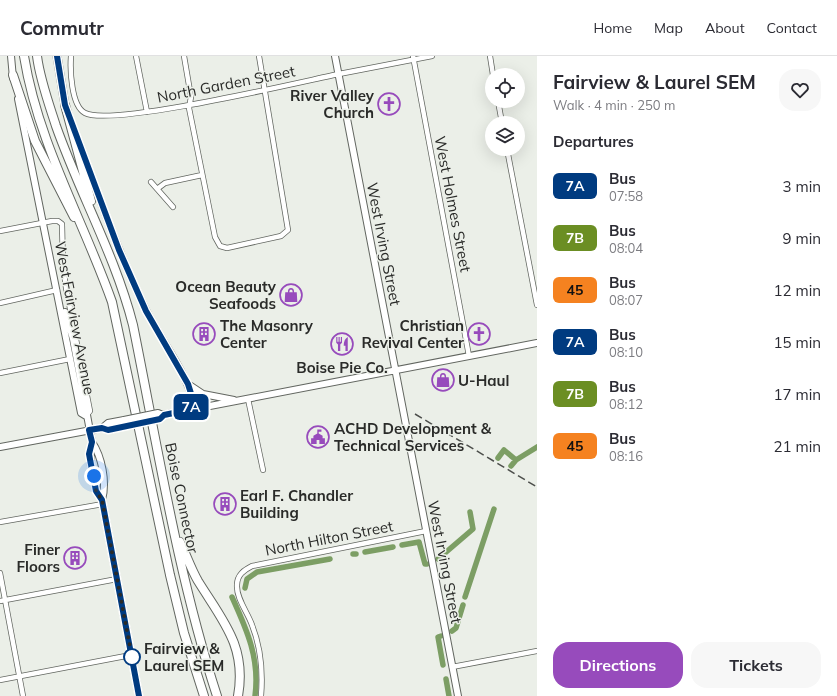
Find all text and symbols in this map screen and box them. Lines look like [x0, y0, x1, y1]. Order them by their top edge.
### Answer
text: Commutr [20, 16, 104, 40]
text: Home [593, 19, 632, 37]
text: Map [654, 19, 683, 37]
text: About [705, 19, 745, 37]
text: Contact [767, 19, 817, 37]
street label: North Garden Street [155, 61, 297, 107]
map controls [485, 68, 525, 156]
button: locate [485, 68, 525, 108]
button: heart [779, 69, 821, 111]
text: Fairview & Laurel SEM [553, 70, 756, 94]
place label: River Valley Church [290, 86, 375, 122]
church icon: River Valley Church [376, 91, 402, 117]
text: Walk · 4 min · 250 m [553, 97, 675, 113]
button: layers [485, 116, 525, 156]
text: Departures [553, 132, 634, 151]
street label: West Holmes Street [430, 134, 476, 274]
text: Bus [609, 169, 636, 188]
text: 7A [566, 177, 584, 195]
text: 3 min [783, 177, 821, 196]
street label: West Irving Street [363, 181, 405, 307]
text: 07:58 [609, 188, 643, 204]
text: Bus [609, 221, 636, 240]
text: 7B [566, 229, 584, 247]
text: 9 min [783, 229, 821, 248]
street label: West Fairview Avenue [51, 240, 99, 396]
text: 08:04 [609, 240, 643, 256]
text: Bus [609, 273, 636, 292]
place label: Ocean Beauty Seafoods [175, 277, 277, 313]
text: 45 [567, 281, 583, 299]
text: 12 min [774, 281, 821, 300]
shop icon: Ocean Beauty Seafoods [278, 282, 304, 308]
text: 08:07 [609, 292, 643, 308]
place label: The Masonry Center [220, 316, 314, 352]
place label: Christian Revival Center [361, 316, 464, 352]
building icon: The Masonry Center [191, 321, 217, 347]
church icon: Christian Revival Center [466, 321, 492, 347]
text: Bus [609, 325, 636, 344]
restaurant icon: Boise Pie Co. [329, 331, 355, 357]
text: 7A [566, 333, 584, 351]
text: 15 min [774, 333, 821, 352]
text: 08:10 [609, 344, 643, 360]
place label: Boise Pie Co. [296, 358, 388, 377]
shop icon: U-Haul [430, 367, 456, 393]
place label: U-Haul [458, 371, 509, 390]
text: Bus [609, 377, 636, 396]
text: 7B [566, 385, 584, 403]
text: 17 min [774, 385, 821, 404]
line badge: 7A [173, 394, 209, 420]
text: 08:12 [609, 396, 643, 412]
text: 7A [182, 398, 200, 416]
place label: ACHD Development & Technical Services [334, 419, 492, 455]
public building icon: ACHD Development & Technical Services [305, 424, 331, 450]
text: Bus [609, 429, 636, 448]
text: 45 [567, 437, 583, 455]
text: 21 min [774, 437, 821, 456]
street label: Boise Connector [161, 441, 203, 556]
text: 08:16 [609, 448, 643, 464]
your location [84, 466, 104, 486]
place label: Earl F. Chandler Building [240, 486, 353, 522]
building icon: Earl F. Chandler Building [212, 491, 238, 517]
street label: West Irving Street [424, 499, 466, 625]
street label: North Hilton Street [263, 516, 395, 560]
place label: Finer Floors [16, 540, 60, 576]
building icon: Finer Floors [62, 545, 88, 571]
place label: Fairview & Laurel SEM [144, 639, 224, 675]
button: Directions [553, 642, 683, 688]
button: Tickets [691, 642, 821, 688]
marker: Fairview & Laurel SEM [123, 648, 141, 666]

